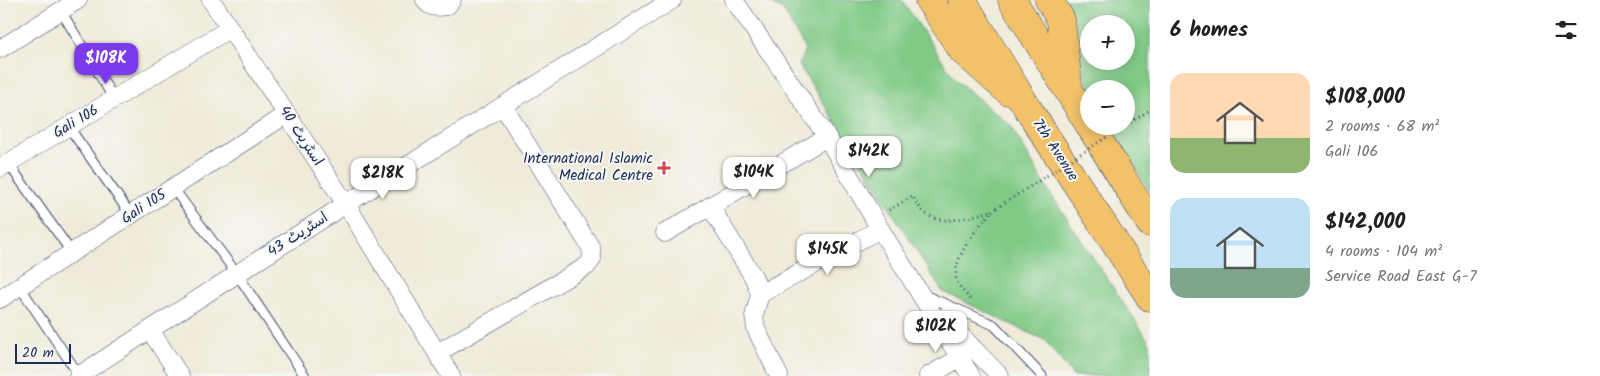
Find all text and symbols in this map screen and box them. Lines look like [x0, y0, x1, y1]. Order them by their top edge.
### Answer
text: 6 homes [1170, 14, 1248, 47]
map controls [1080, 15, 1135, 135]
button: + [1080, 15, 1135, 70]
icon: filters [1552, 16, 1580, 44]
pin: $108K [71, 42, 141, 85]
text: $108K [85, 46, 127, 71]
button: − [1080, 80, 1135, 135]
text: $108,000 [1325, 81, 1405, 114]
icon: home [1210, 93, 1270, 153]
street label: Gali 106 [48, 99, 104, 145]
street label: اسٹریٹ 40 [273, 101, 329, 171]
street label: 7th Avenue [1026, 114, 1085, 186]
text: 2 rooms · 68 m² [1325, 114, 1439, 139]
pin: $142K [834, 136, 904, 178]
text: $142K [848, 139, 890, 164]
text: Gali 106 [1325, 139, 1378, 164]
place label: International Islamic Medical Centre [523, 147, 653, 188]
pin: $104K [719, 156, 789, 199]
pin: $218K [348, 158, 418, 200]
text: $104K [734, 160, 774, 185]
text: $218K [362, 161, 404, 186]
marker: International Islamic Medical Centre [657, 161, 671, 175]
street label: Gali 105 [117, 183, 172, 231]
street label: اسٹریٹ 43 [263, 206, 333, 264]
text: $142,000 [1325, 206, 1405, 239]
icon: home [1210, 218, 1270, 278]
pin: $145K [793, 234, 863, 276]
text: $145K [808, 237, 848, 262]
text: 4 rooms · 104 m² [1325, 239, 1442, 264]
text: Service Road East G-7 [1325, 264, 1477, 289]
pin: $102K [901, 310, 971, 353]
text: $102K [915, 314, 957, 339]
scale bar [15, 341, 71, 364]
text: 20 m [22, 342, 54, 364]

